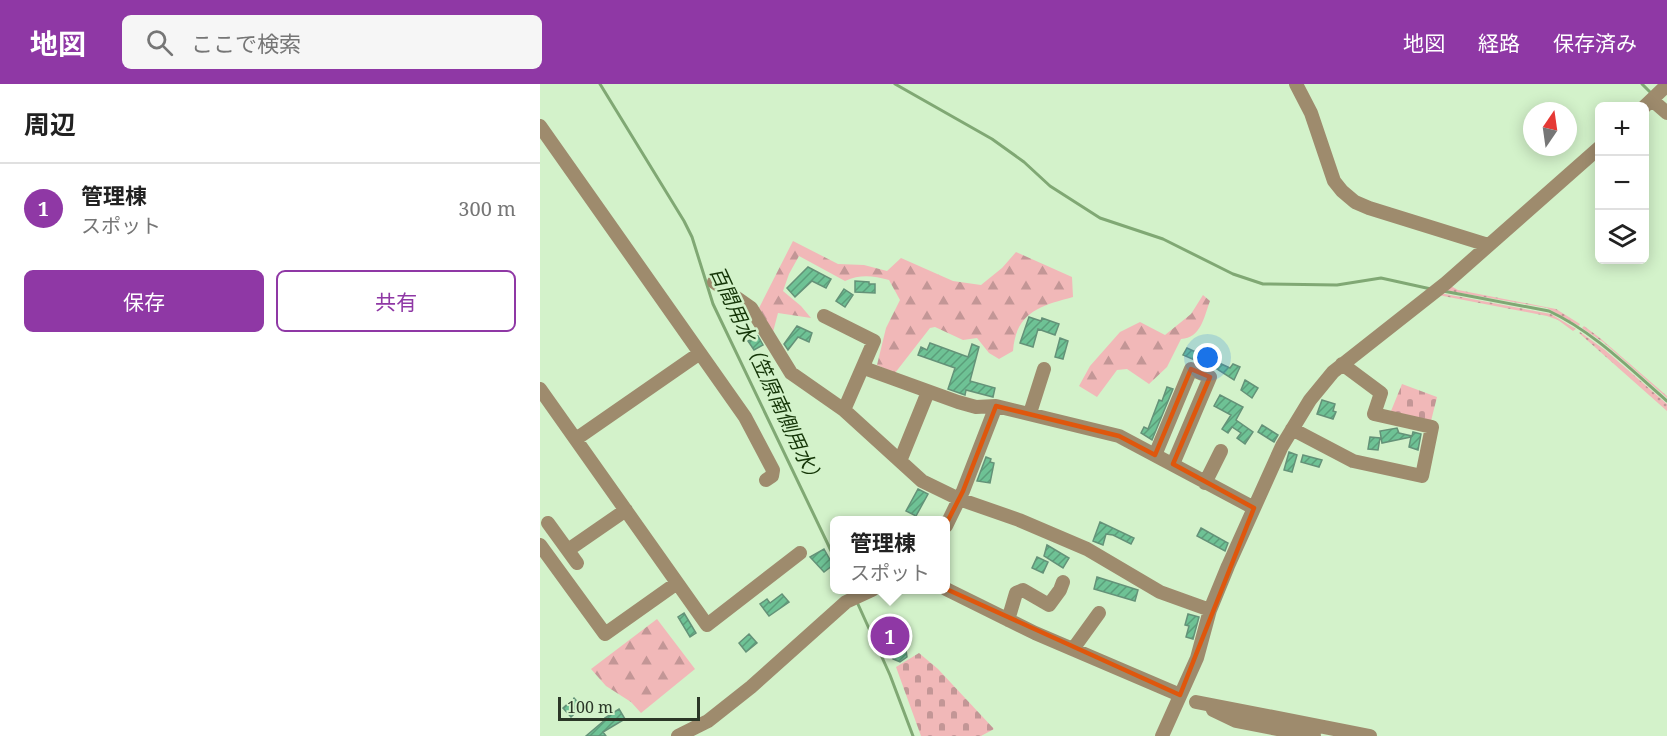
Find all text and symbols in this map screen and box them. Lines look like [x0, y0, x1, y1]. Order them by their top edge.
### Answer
search box [122, 15, 542, 69]
text: 地図 [30, 24, 86, 62]
icon: search [143, 26, 176, 59]
text: ここで検索 [191, 28, 301, 58]
text: 地図 [1403, 29, 1445, 57]
text: 経路 [1478, 29, 1520, 57]
text: 保存済み [1553, 29, 1637, 57]
north arrow [1523, 102, 1577, 156]
map controls [1595, 102, 1649, 264]
button: + [1595, 102, 1649, 156]
text: 周辺 [24, 106, 76, 142]
button: − [1595, 156, 1649, 210]
text: 管理棟 [81, 180, 147, 210]
text: 1 [38, 195, 49, 222]
text: 300 m [458, 195, 516, 222]
button: layers [1595, 210, 1649, 264]
text: スポット [81, 212, 161, 239]
water label: 百間用水（笠原南側用水） [704, 262, 830, 490]
button: 保存 [24, 270, 264, 332]
button: 共有 [276, 270, 516, 332]
your location [1193, 343, 1222, 372]
popup [830, 516, 950, 594]
text: 管理棟 [850, 527, 916, 557]
text: スポット [850, 559, 930, 586]
pin: 1 [870, 614, 910, 658]
scale bar [558, 694, 700, 722]
text: 100 m [567, 696, 613, 718]

